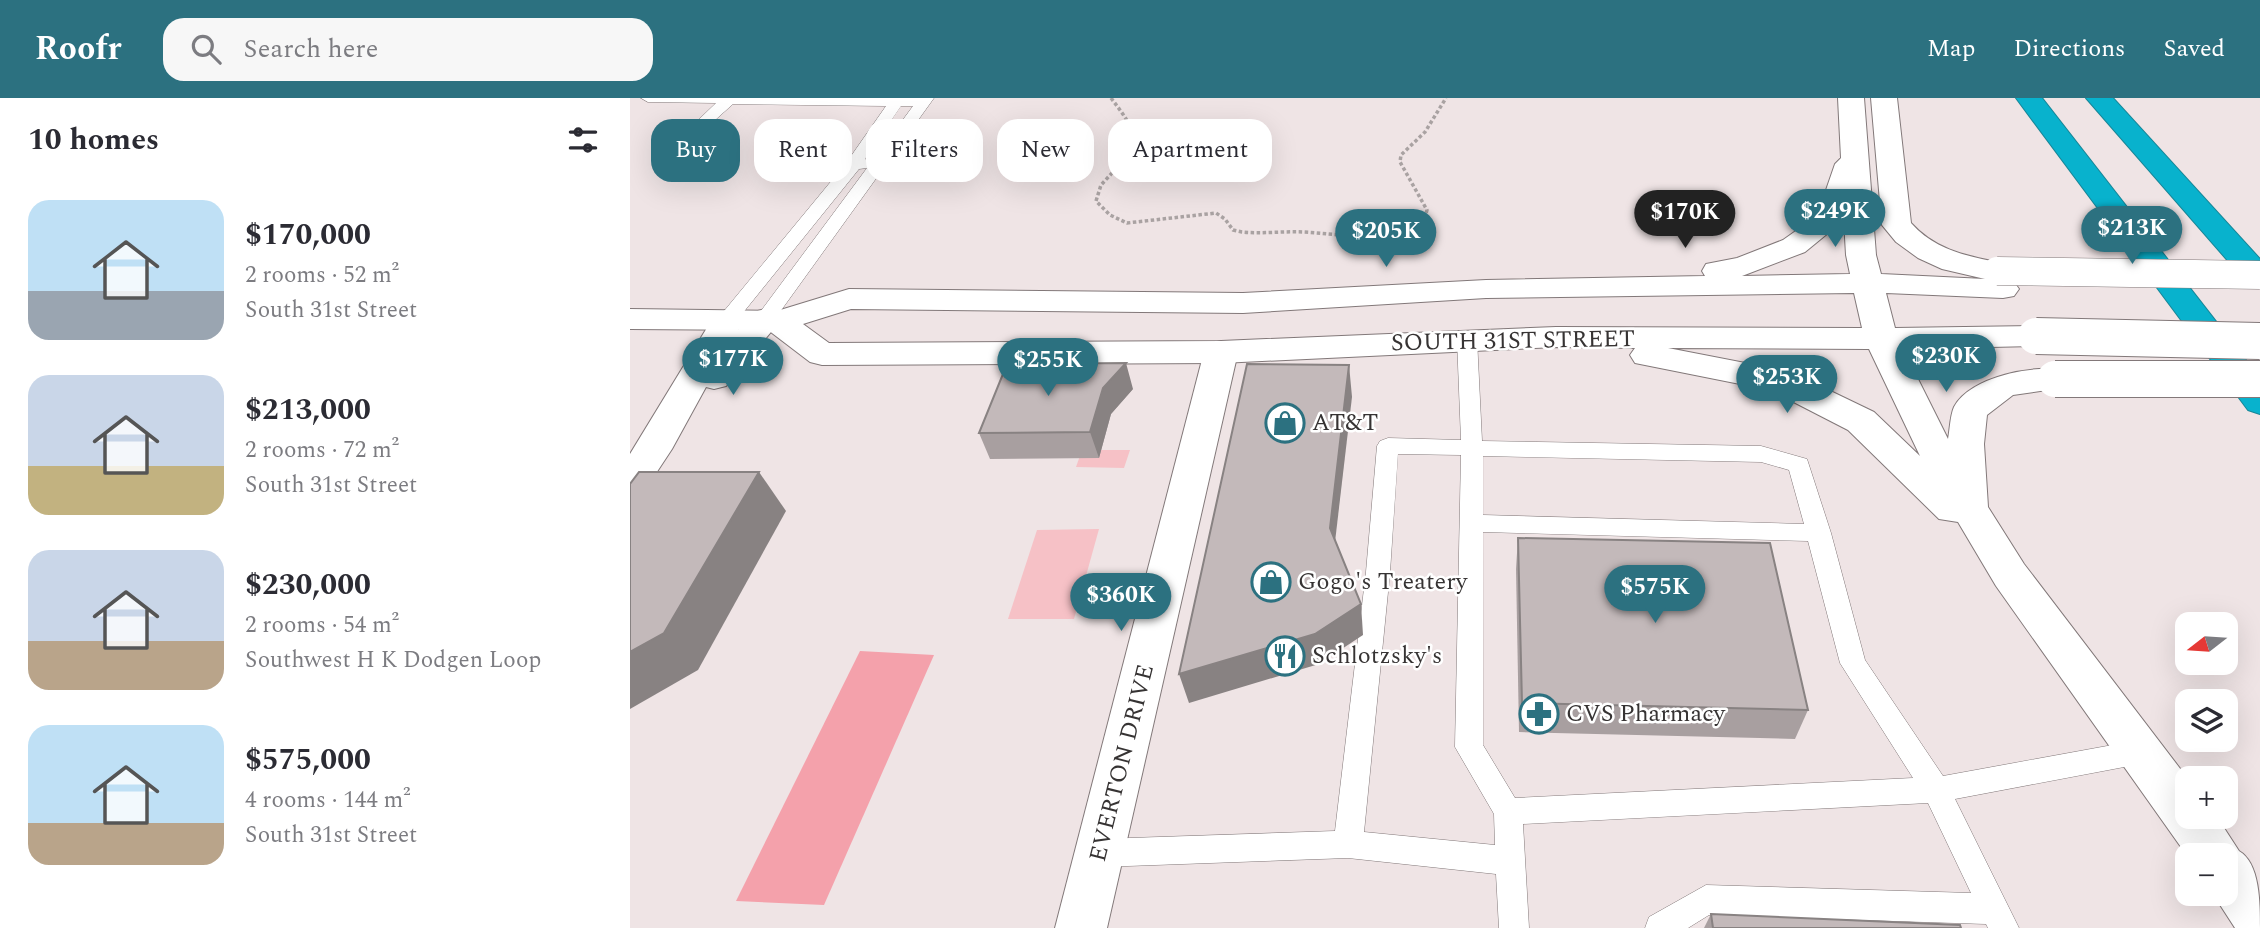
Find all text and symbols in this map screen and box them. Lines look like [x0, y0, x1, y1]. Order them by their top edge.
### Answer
search box [163, 18, 653, 81]
text: Roofr [35, 24, 121, 74]
text: Search here [243, 29, 378, 69]
icon: search [187, 30, 225, 68]
text: Map [1927, 31, 1975, 67]
text: Directions [2013, 31, 2125, 67]
text: Saved [2163, 31, 2225, 67]
text: 10 homes [28, 117, 159, 163]
chip: Buy [651, 119, 740, 182]
chip: Rent [754, 119, 852, 182]
chip: Filters [866, 119, 983, 182]
chip: New [997, 119, 1094, 182]
chip: Apartment [1108, 119, 1272, 182]
icon: filters [564, 121, 602, 159]
pin: $170K [1636, 190, 1734, 250]
pin: $249K [1786, 190, 1884, 249]
text: $249K [1800, 194, 1870, 229]
text: $170K [1650, 195, 1720, 230]
pin: $213K [2083, 206, 2181, 266]
pin: $205K [1337, 209, 1435, 269]
text: $213K [2097, 211, 2167, 246]
text: $170,000 [245, 212, 371, 258]
text: $205K [1351, 214, 1421, 249]
icon: home [84, 228, 168, 312]
text: 2 rooms · 52 m² [245, 258, 399, 293]
text: South 31st Street [245, 293, 417, 328]
street label: SOUTH 31ST STREET [1391, 321, 1635, 361]
pin: $230K [1897, 334, 1995, 394]
pin: $177K [684, 338, 782, 397]
pin: $255K [999, 338, 1097, 398]
text: $230K [1911, 339, 1981, 374]
text: $177K [698, 342, 768, 377]
text: $255K [1013, 343, 1083, 378]
pin: $253K [1738, 356, 1836, 415]
text: $253K [1752, 360, 1822, 395]
text: $213,000 [245, 387, 371, 433]
shop icon: AT&T [1264, 402, 1306, 444]
icon: home [84, 403, 168, 487]
place label: AT&T [1312, 405, 1378, 441]
text: 2 rooms · 72 m² [245, 433, 399, 468]
text: South 31st Street [245, 468, 417, 503]
shop icon: Gogo's Treatery [1250, 561, 1292, 603]
text: $230,000 [245, 562, 371, 608]
place label: Gogo's Treatery [1298, 564, 1469, 600]
pin: $575K [1606, 566, 1704, 625]
text: $575K [1620, 570, 1690, 605]
pin: $360K [1072, 574, 1170, 633]
icon: home [84, 578, 168, 662]
text: $360K [1086, 578, 1156, 613]
text: 2 rooms · 54 m² [245, 608, 399, 643]
north arrow [2175, 612, 2238, 676]
map controls [2175, 612, 2238, 906]
restaurant icon: Schlotzsky's [1264, 635, 1306, 677]
place label: Schlotzsky's [1312, 638, 1442, 674]
text: Southwest H K Dodgen Loop [245, 643, 541, 678]
street label: EVERTON DRIVE [1080, 660, 1164, 866]
button: layers [2175, 689, 2238, 752]
pharmacy icon: CVS Pharmacy [1518, 693, 1560, 735]
place label: CVS Pharmacy [1566, 696, 1727, 732]
text: $575,000 [245, 737, 371, 783]
icon: home [84, 753, 168, 837]
button: + [2175, 766, 2238, 829]
text: 4 rooms · 144 m² [245, 783, 411, 818]
text: South 31st Street [245, 818, 417, 853]
button: − [2175, 843, 2238, 906]

